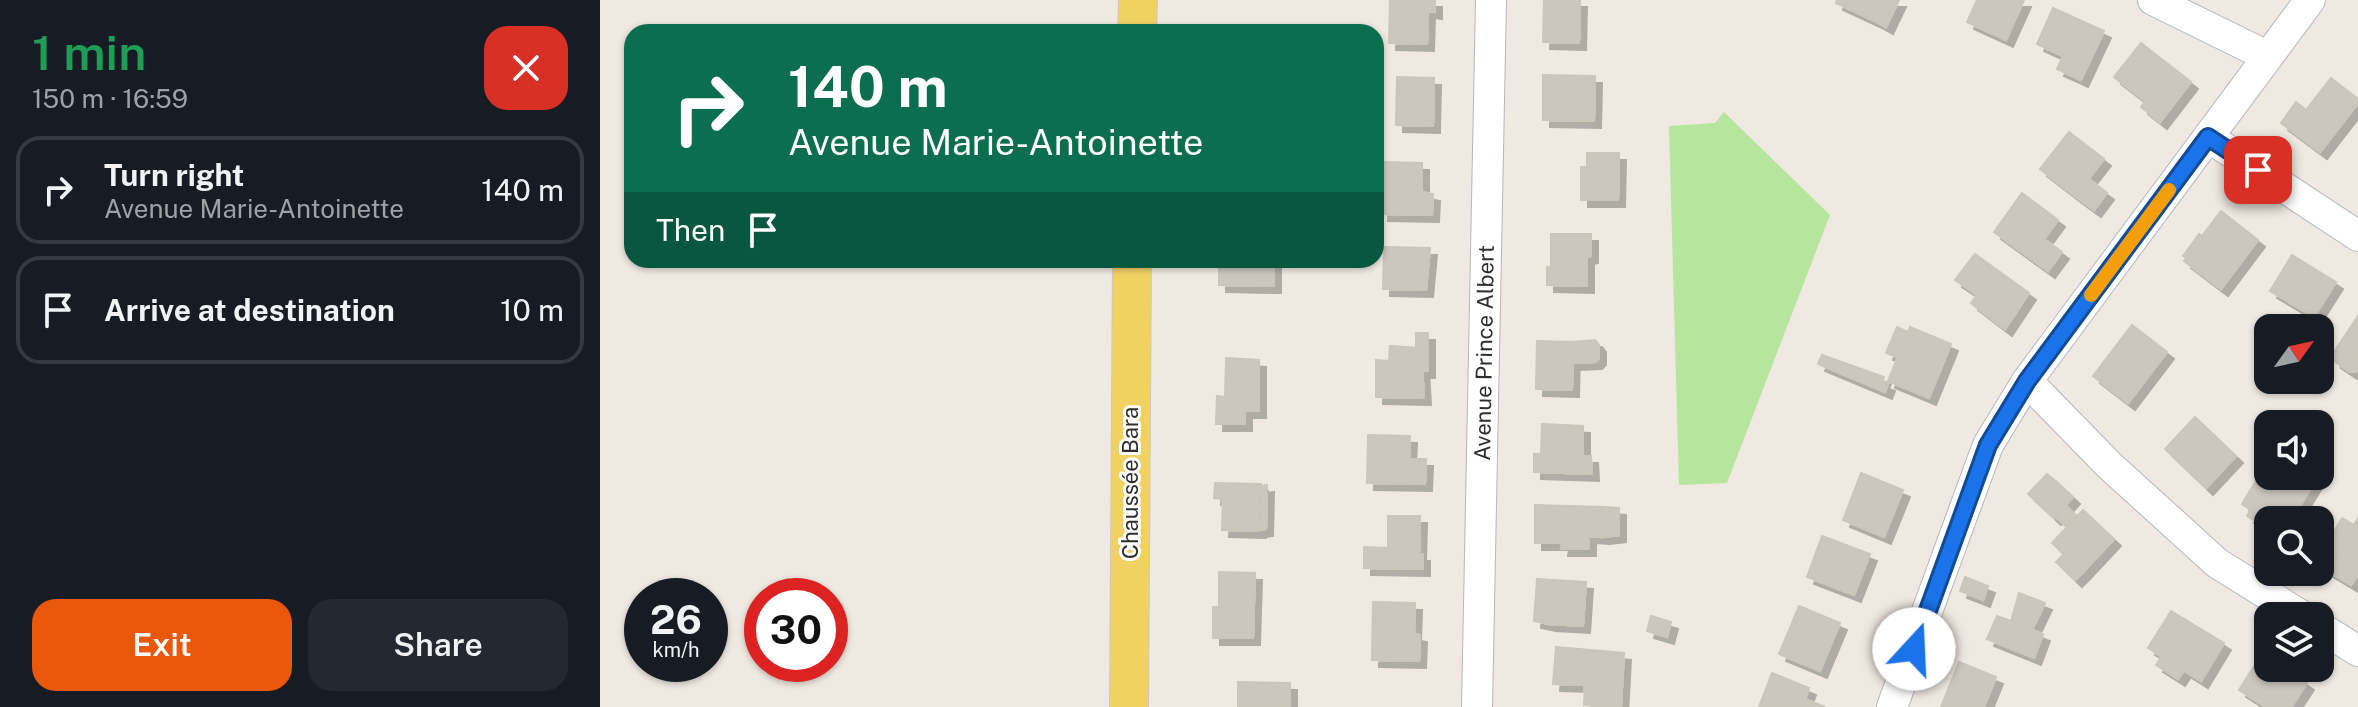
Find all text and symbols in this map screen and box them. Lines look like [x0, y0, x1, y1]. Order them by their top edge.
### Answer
text: 1 min [32, 24, 146, 81]
button: close [484, 26, 568, 110]
text: 140 m [788, 54, 948, 120]
icon: right [656, 56, 760, 160]
text: 150 m · 16:59 [32, 83, 188, 114]
text: Avenue Marie-Antoinette [788, 121, 1203, 163]
pin [2224, 136, 2292, 204]
icon: arrive [2236, 148, 2280, 192]
text: Turn right [104, 157, 244, 193]
icon: right [36, 168, 80, 212]
text: 140 m [481, 172, 564, 208]
text: Avenue Marie-Antoinette [104, 193, 404, 224]
icon: arrive [741, 208, 785, 252]
text: Then [656, 212, 725, 248]
street label: Avenue Prince Albert [1469, 245, 1499, 461]
icon: arrive [36, 288, 80, 332]
text: Arrive at destination [104, 292, 395, 328]
text: 10 m [500, 292, 564, 328]
north arrow [2254, 314, 2334, 394]
map controls [2254, 314, 2334, 682]
street label: Chaussée Bara [1117, 407, 1143, 559]
button: sound [2254, 410, 2334, 490]
button: search [2254, 506, 2334, 586]
speed limit sign: 30 [744, 578, 848, 682]
text: 26 [650, 596, 702, 643]
button: Exit [32, 599, 292, 691]
button: Share [308, 599, 568, 691]
button: layers [2254, 602, 2334, 682]
position arrow [1872, 607, 1956, 691]
text: km/h [652, 638, 700, 662]

